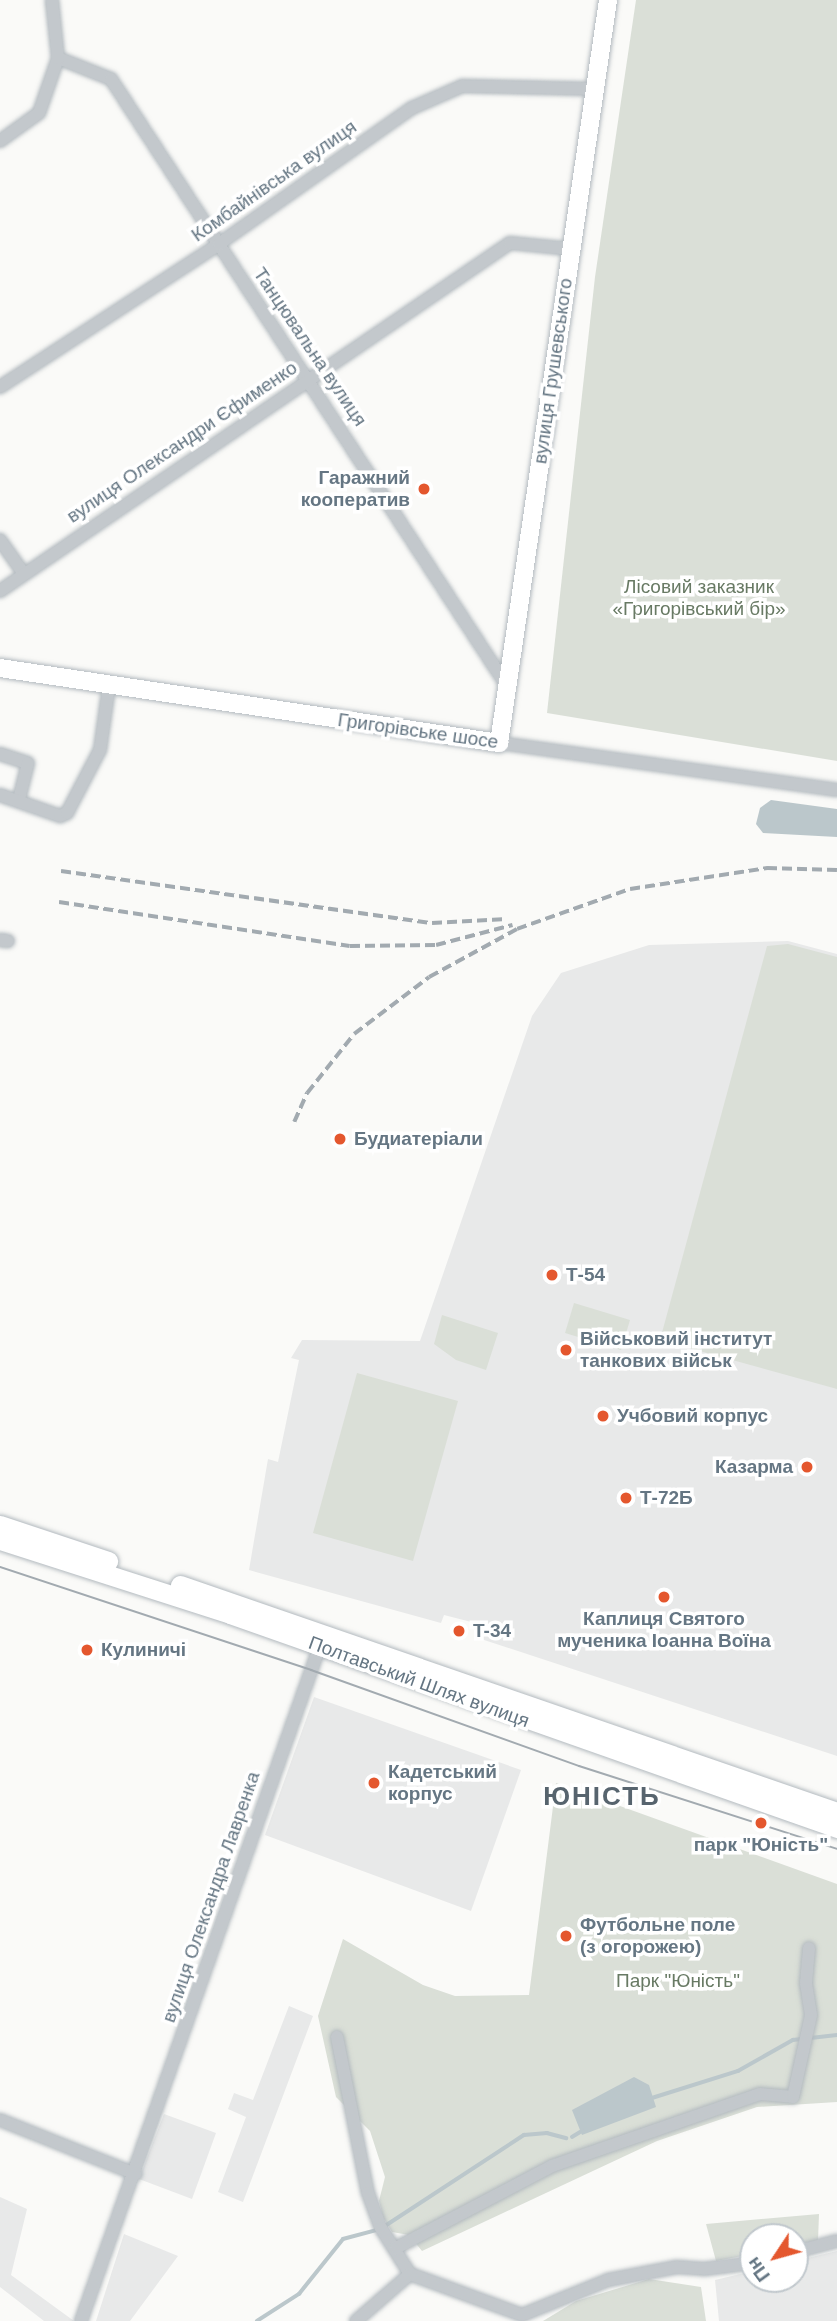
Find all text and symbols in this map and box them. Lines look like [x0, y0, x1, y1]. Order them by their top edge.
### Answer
street label: Комбайнівська вулиця [187, 115, 361, 247]
street label: Танцювальна вулиця [248, 263, 372, 431]
street label: вулиця Грушевського [529, 277, 577, 465]
street label: вулиця Олександри Єфименко [63, 356, 301, 528]
place label: Гаражний кооператив [301, 467, 410, 511]
marker: Гаражний кооператив [416, 481, 432, 497]
park label: Лісовий заказник «Григорівський бір» [612, 576, 786, 620]
street label: Григорівське шосе [336, 708, 500, 754]
place label: Будиатеріали [354, 1128, 483, 1150]
marker: Будиатеріали [332, 1131, 348, 1147]
place label: Т-54 [566, 1264, 605, 1286]
marker: Т-54 [544, 1267, 560, 1283]
place label: Військовий інститут танкових військ [580, 1328, 772, 1372]
marker: Військовий інститут танкових військ [558, 1342, 574, 1358]
place label: Учбовий корпус [617, 1405, 768, 1427]
marker: Учбовий корпус [595, 1408, 611, 1424]
place label: Казарма [715, 1456, 793, 1478]
marker: Казарма [799, 1459, 815, 1475]
place label: Т-72Б [640, 1487, 693, 1509]
marker: Т-72Б [618, 1490, 634, 1506]
marker: Каплиця Святого мученика Іоанна Воїна [656, 1589, 672, 1605]
place label: Каплиця Святого мученика Іоанна Воїна [557, 1608, 771, 1652]
place label: T-34 [473, 1620, 511, 1642]
marker: T-34 [451, 1623, 467, 1639]
street label: Полтавський Шлях вулиця [306, 1631, 532, 1733]
place label: Кулиничі [101, 1639, 186, 1661]
marker: Кулиничі [79, 1642, 95, 1658]
place label: Кадетський корпус [388, 1761, 497, 1805]
street label: вулиця Олександра Лавренка [157, 1769, 265, 2025]
marker: Кадетський корпус [366, 1775, 382, 1791]
district label: ЮНІСТЬ [544, 1781, 660, 1813]
marker: парк "Юність" [753, 1815, 769, 1831]
place label: парк "Юність" [694, 1834, 828, 1856]
place label: Футбольне поле (з огорожею) [580, 1914, 735, 1958]
marker: Футбольне поле (з огорожею) [558, 1928, 574, 1944]
park label: Парк "Юність" [616, 1970, 740, 1992]
north arrow [739, 2223, 809, 2293]
text: Пн [742, 2253, 774, 2286]

